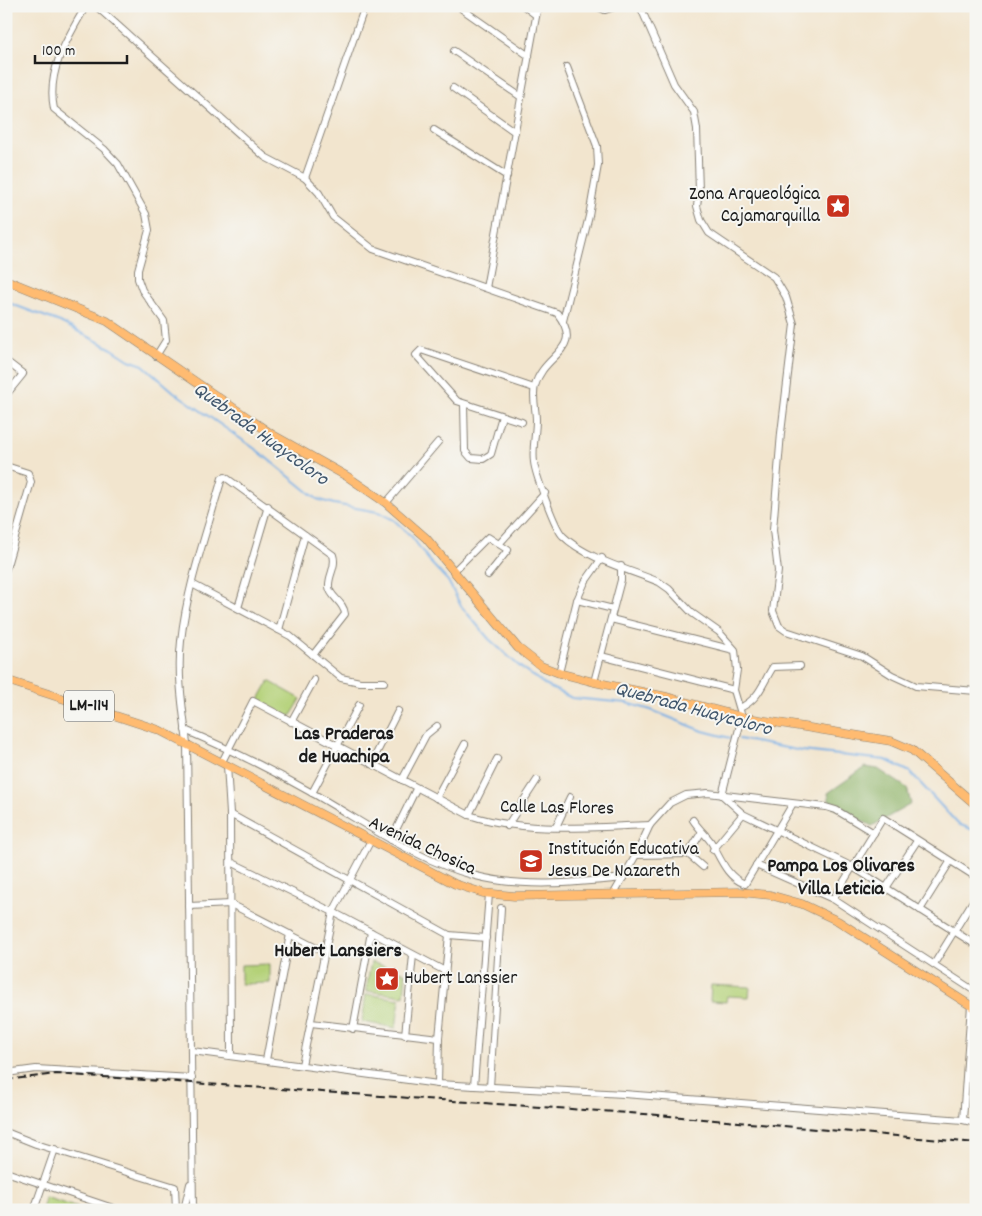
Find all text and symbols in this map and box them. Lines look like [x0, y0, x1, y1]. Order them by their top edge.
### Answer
scale bar [35, 32, 128, 64]
text: 100 m [42, 41, 75, 63]
place label: Zona Arqueológica Cajamarquilla [689, 182, 821, 231]
place icon: Zona Arqueológica Cajamarquilla [825, 193, 851, 219]
water label: Quebrada Huaycoloro [187, 376, 334, 494]
water label: Quebrada Huaycoloro [612, 676, 776, 745]
road number: LM-114 [64, 690, 114, 721]
district label: Las Praderas de Huachipa [294, 721, 394, 772]
street label: Calle Las Flores [500, 795, 614, 823]
street label: Avenida Chosica [364, 810, 481, 884]
place label: Institución Educativa Jesus De Nazareth [548, 837, 700, 886]
school or university icon: Institución Educativa Jesus De Nazareth [518, 848, 544, 874]
district label: Pampa Los Olivares Villa Leticia [767, 853, 915, 904]
district label: Hubert Lanssiers [274, 938, 402, 966]
place icon: Hubert Lanssier [374, 966, 400, 992]
place label: Hubert Lanssier [404, 966, 517, 993]

